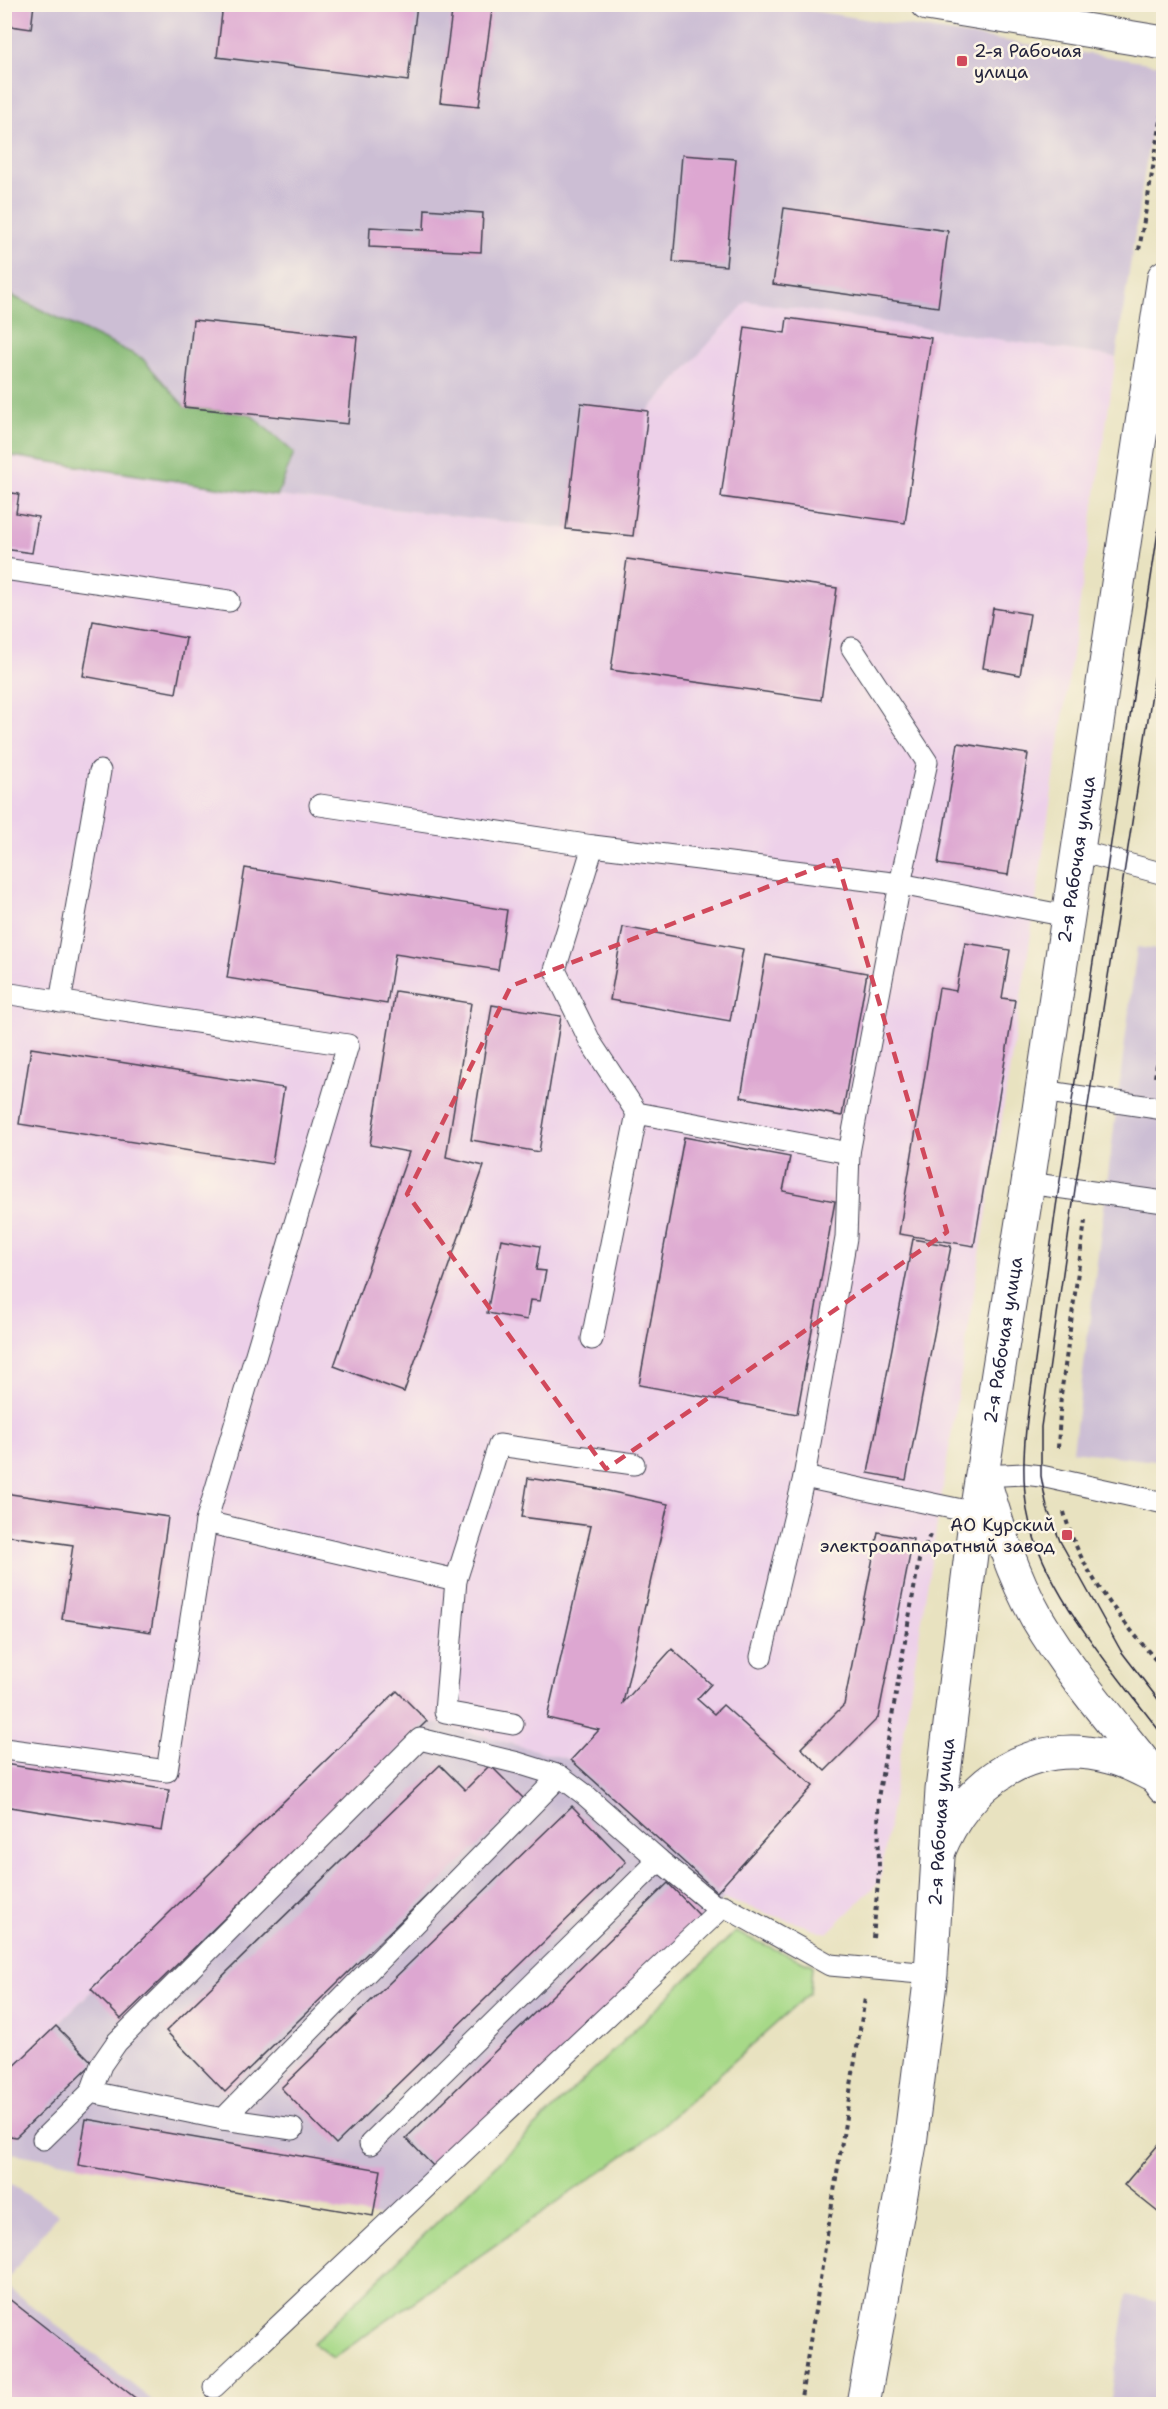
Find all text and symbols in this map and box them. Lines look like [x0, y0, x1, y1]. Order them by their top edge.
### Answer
place label: 2-я Рабочая улица [974, 39, 1082, 84]
marker: 2-я Рабочая улица [955, 54, 969, 68]
street label: 2-я Рабочая улица [1052, 775, 1101, 945]
street label: 2-я Рабочая улица [978, 1255, 1028, 1425]
place label: АО Курский электроаппаратный завод [820, 1513, 1056, 1558]
marker: АО Курский электроаппаратный завод [1060, 1528, 1074, 1542]
street label: 2-я Рабочая улица [923, 1737, 960, 1907]

